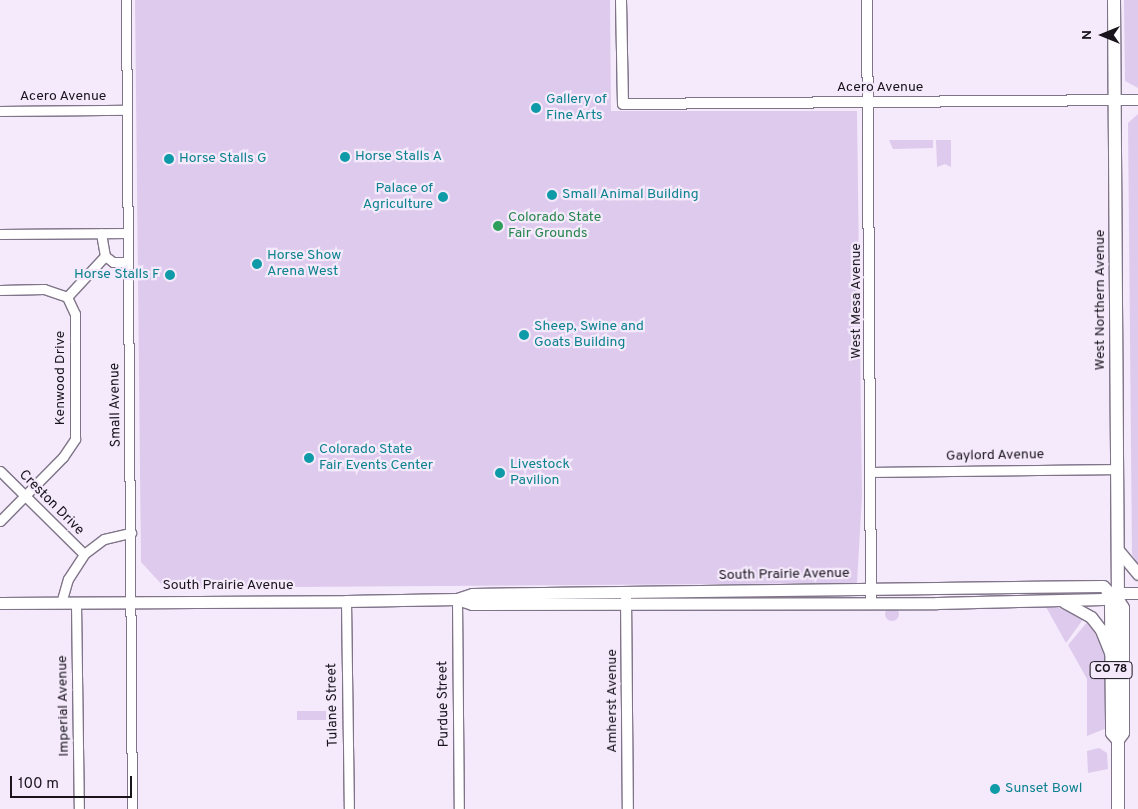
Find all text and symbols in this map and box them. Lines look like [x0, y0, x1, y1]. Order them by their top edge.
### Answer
north arrow [1078, 10, 1128, 60]
text: N [1079, 30, 1096, 40]
street label: Acero Avenue [836, 80, 924, 96]
street label: Acero Avenue [19, 89, 107, 105]
place label: Gallery of Fine Arts [546, 92, 607, 124]
marker: Gallery of Fine Arts [530, 102, 542, 114]
place label: Horse Stalls A [355, 149, 443, 165]
place label: Horse Stalls G [179, 151, 267, 167]
marker: Horse Stalls A [339, 151, 351, 163]
marker: Horse Stalls G [163, 153, 175, 165]
place label: Palace of Agriculture [363, 181, 433, 213]
place label: Small Animal Building [562, 187, 699, 203]
marker: Small Animal Building [546, 189, 558, 201]
marker: Palace of Agriculture [437, 191, 449, 203]
place label: Colorado State Fair Grounds [508, 210, 601, 242]
marker: Colorado State Fair Grounds [492, 220, 504, 232]
street label: West Northern Avenue [1093, 229, 1109, 371]
street label: West Mesa Avenue [849, 243, 865, 359]
place label: Horse Show Arena West [267, 248, 341, 280]
marker: Horse Show Arena West [251, 258, 263, 270]
place label: Horse Stalls F [74, 267, 160, 283]
marker: Horse Stalls F [164, 269, 176, 281]
place label: Sheep, Swine and Goats Building [534, 319, 644, 352]
marker: Sheep, Swine and Goats Building [518, 329, 530, 341]
street label: Kenwood Drive [53, 331, 69, 425]
street label: Small Avenue [107, 362, 125, 448]
place label: Colorado State Fair Events Center [319, 442, 433, 474]
street label: Gaylord Avenue [945, 447, 1045, 465]
marker: Colorado State Fair Events Center [303, 452, 315, 464]
place label: Livestock Pavilion [510, 457, 570, 490]
street label: Creston Drive [15, 467, 87, 539]
marker: Livestock Pavilion [494, 467, 506, 479]
street label: South Prairie Avenue [718, 565, 850, 585]
street label: South Prairie Avenue [162, 578, 294, 594]
street label: Amherst Avenue [605, 649, 621, 753]
street label: Imperial Avenue [55, 655, 73, 757]
street label: Purdue Street [435, 660, 453, 748]
road number: CO 78 [1088, 660, 1134, 680]
street label: Tulane Street [324, 663, 342, 747]
scale bar [12, 766, 135, 798]
text: 100 m [18, 775, 59, 794]
place label: Sunset Bowl [1005, 781, 1082, 797]
marker: Sunset Bowl [989, 783, 1001, 795]

